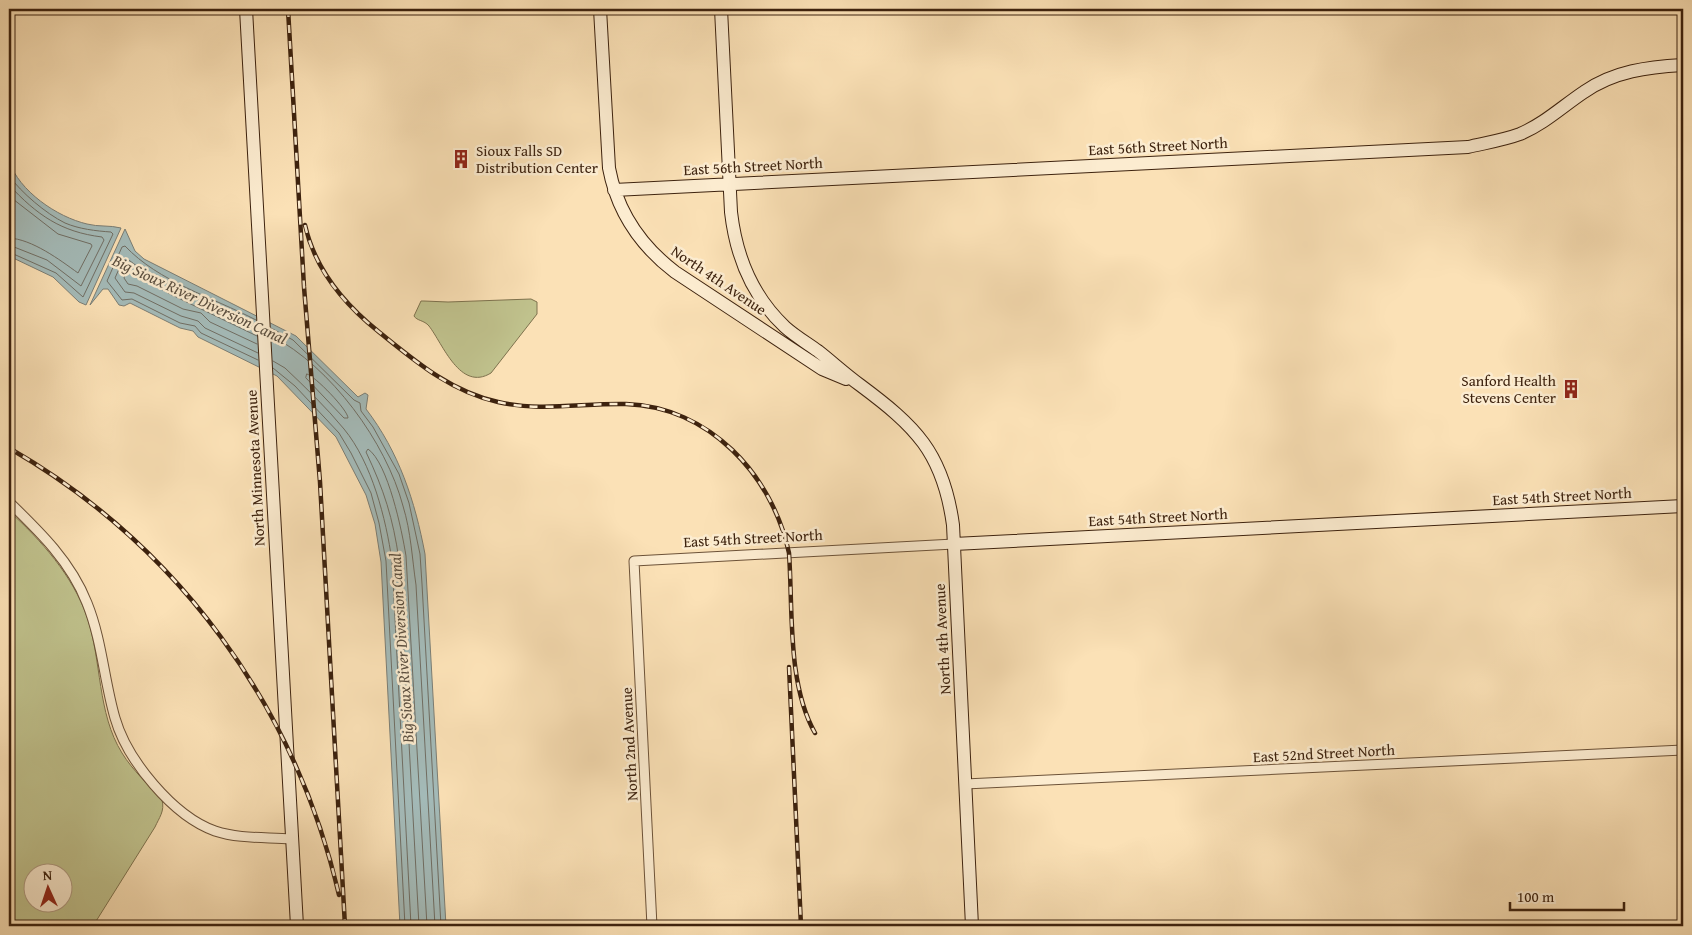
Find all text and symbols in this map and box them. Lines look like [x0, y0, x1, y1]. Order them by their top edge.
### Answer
street label: East 56th Street North [1088, 132, 1229, 160]
place label: Sioux Falls SD Distribution Center [476, 140, 598, 178]
building icon: Sioux Falls SD Distribution Center [450, 148, 472, 170]
street label: East 56th Street North [683, 152, 824, 180]
street label: North 4th Avenue [667, 240, 771, 320]
water label: Big Sioux River Diversion Canal [108, 248, 291, 350]
place label: Sanford Health Stevens Center [1461, 370, 1557, 408]
building icon: Sanford Health Stevens Center [1560, 378, 1582, 400]
street label: North Minnesota Avenue [240, 389, 270, 547]
street label: East 54th Street North [1492, 482, 1633, 510]
street label: East 54th Street North [1088, 503, 1229, 531]
street label: East 54th Street North [683, 524, 824, 552]
water label: Big Sioux River Diversion Canal [382, 552, 420, 745]
street label: North 4th Avenue [929, 583, 955, 695]
street label: North 2nd Avenue [616, 687, 642, 801]
street label: East 52nd Street North [1253, 739, 1396, 767]
north arrow [22, 862, 72, 912]
text: N [42, 865, 53, 885]
scale bar [1510, 880, 1623, 912]
text: 100 m [1517, 886, 1555, 907]

